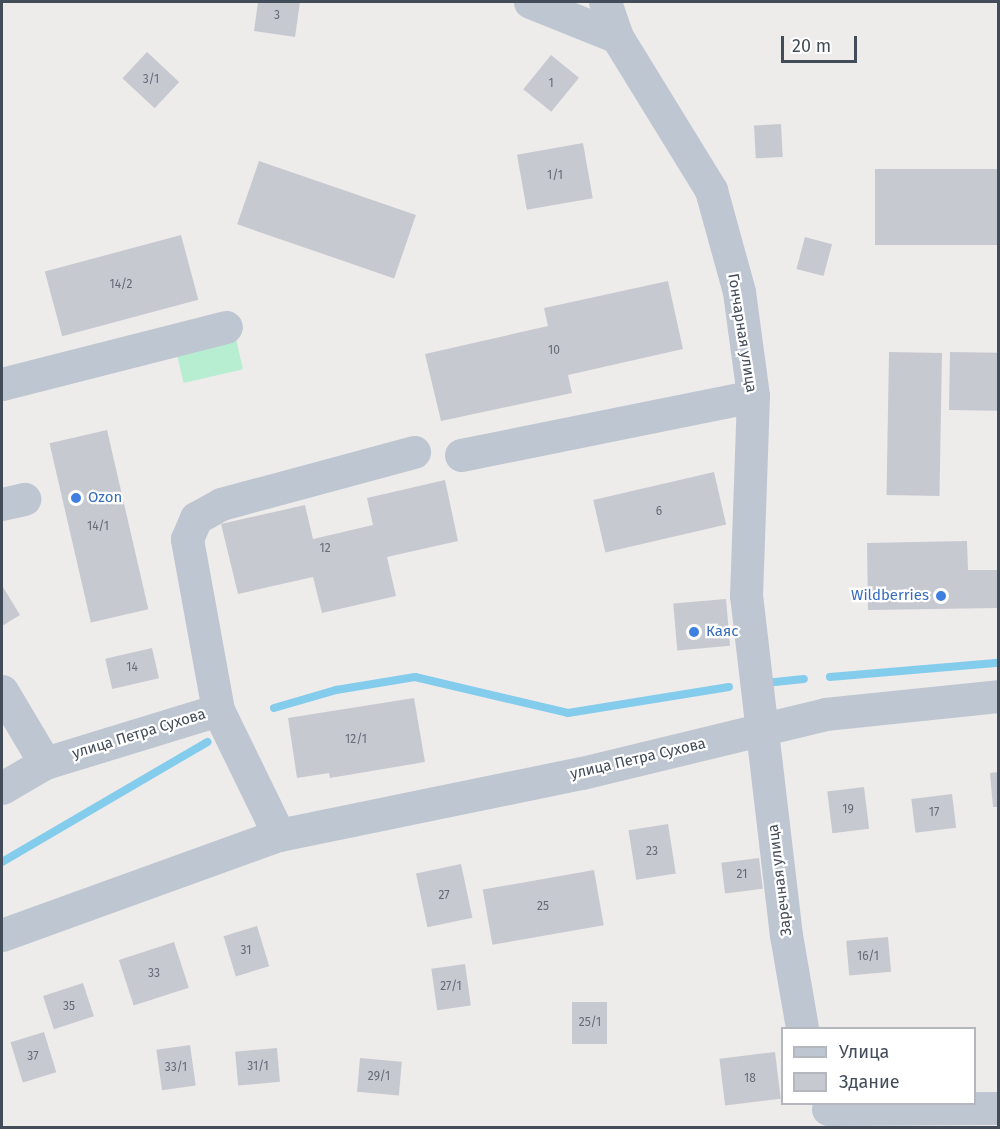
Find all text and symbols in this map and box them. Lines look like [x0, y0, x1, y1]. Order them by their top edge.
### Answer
house number: 3 [274, 9, 280, 23]
scale bar [784, 24, 860, 62]
text: 20 m [792, 35, 831, 57]
house number: 3/1 [143, 73, 159, 87]
house number: 1 [548, 77, 554, 91]
house number: 1/1 [547, 169, 563, 183]
street label: Гончарная улица [724, 272, 760, 394]
house number: 14/2 [109, 278, 133, 292]
house number: 10 [548, 344, 560, 358]
place label: Ozon [88, 489, 122, 507]
marker: Ozon [69, 491, 83, 505]
house number: 6 [656, 505, 662, 519]
house number: 14/1 [87, 520, 109, 534]
house number: 12 [319, 542, 331, 556]
place label: Wildberries [851, 587, 929, 605]
marker: Wildberries [934, 589, 948, 603]
place label: Каяс [706, 623, 738, 641]
marker: Каяс [687, 625, 701, 639]
house number: 14 [126, 661, 138, 675]
street label: улица Петра Сухова [70, 705, 208, 763]
house number: 12/1 [345, 733, 367, 747]
street label: улица Петра Сухова [568, 735, 708, 783]
house number: 19 [842, 803, 854, 817]
house number: 17 [929, 806, 939, 820]
street label: Заречная улица [764, 823, 796, 937]
house number: 23 [646, 845, 658, 859]
house number: 21 [737, 868, 747, 882]
house number: 27 [438, 889, 450, 903]
house number: 25 [537, 900, 549, 914]
house number: 31 [241, 944, 251, 958]
house number: 16/1 [857, 950, 879, 964]
house number: 33 [148, 967, 160, 981]
house number: 27/1 [440, 980, 462, 994]
house number: 35 [63, 1000, 75, 1014]
house number: 25/1 [579, 1016, 601, 1030]
legend [781, 1027, 976, 1105]
text: Улица [839, 1041, 889, 1063]
house number: 37 [27, 1050, 39, 1064]
house number: 31/1 [247, 1060, 269, 1074]
house number: 33/1 [165, 1061, 187, 1075]
house number: 29/1 [368, 1070, 390, 1084]
text: Здание [839, 1071, 900, 1093]
house number: 18 [744, 1072, 756, 1086]

